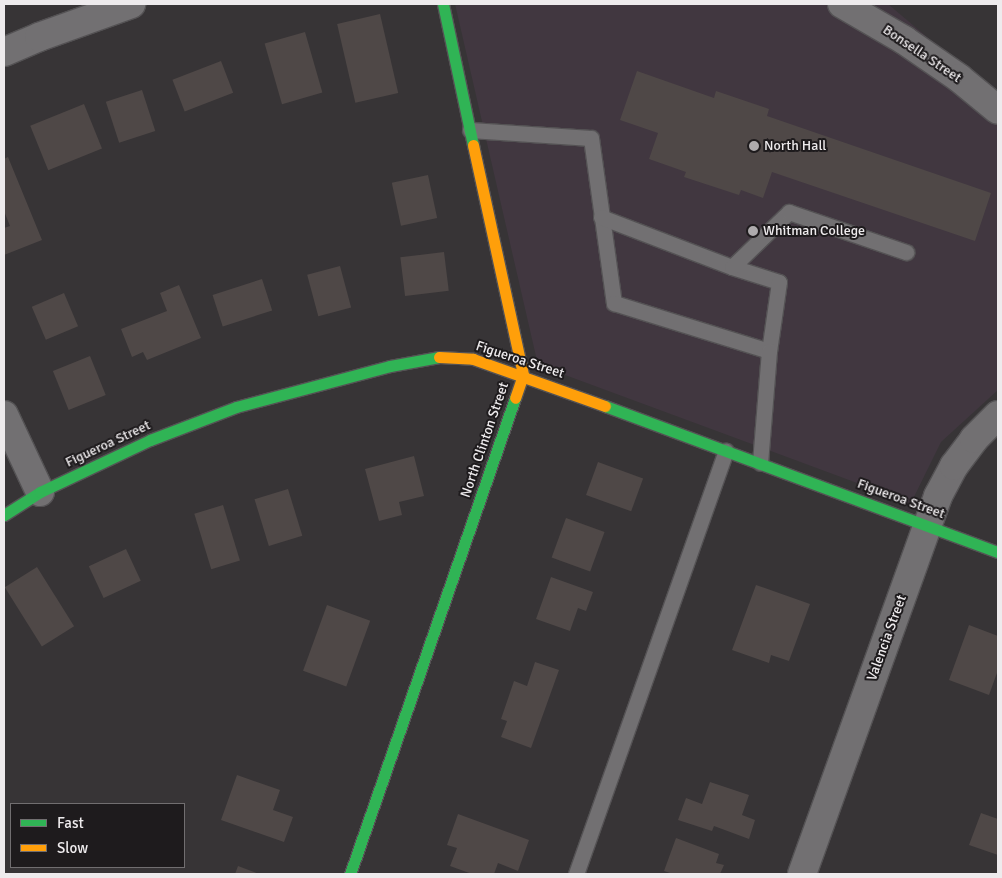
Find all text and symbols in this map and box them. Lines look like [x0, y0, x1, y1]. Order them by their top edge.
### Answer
street label: Bonsella Street [879, 22, 965, 86]
place label: North Hall [764, 138, 826, 154]
marker: North Hall [748, 140, 760, 152]
place label: Whitman College [763, 223, 865, 239]
marker: Whitman College [747, 225, 759, 237]
street label: Figueroa Street [474, 338, 566, 382]
street label: North Clinton Street [457, 380, 513, 500]
street label: Figueroa Street [63, 417, 153, 471]
street label: Figueroa Street [855, 475, 947, 523]
street label: Valencia Street [864, 593, 910, 683]
legend [10, 803, 185, 868]
text: Fast [57, 814, 84, 832]
text: Slow [57, 839, 88, 857]

